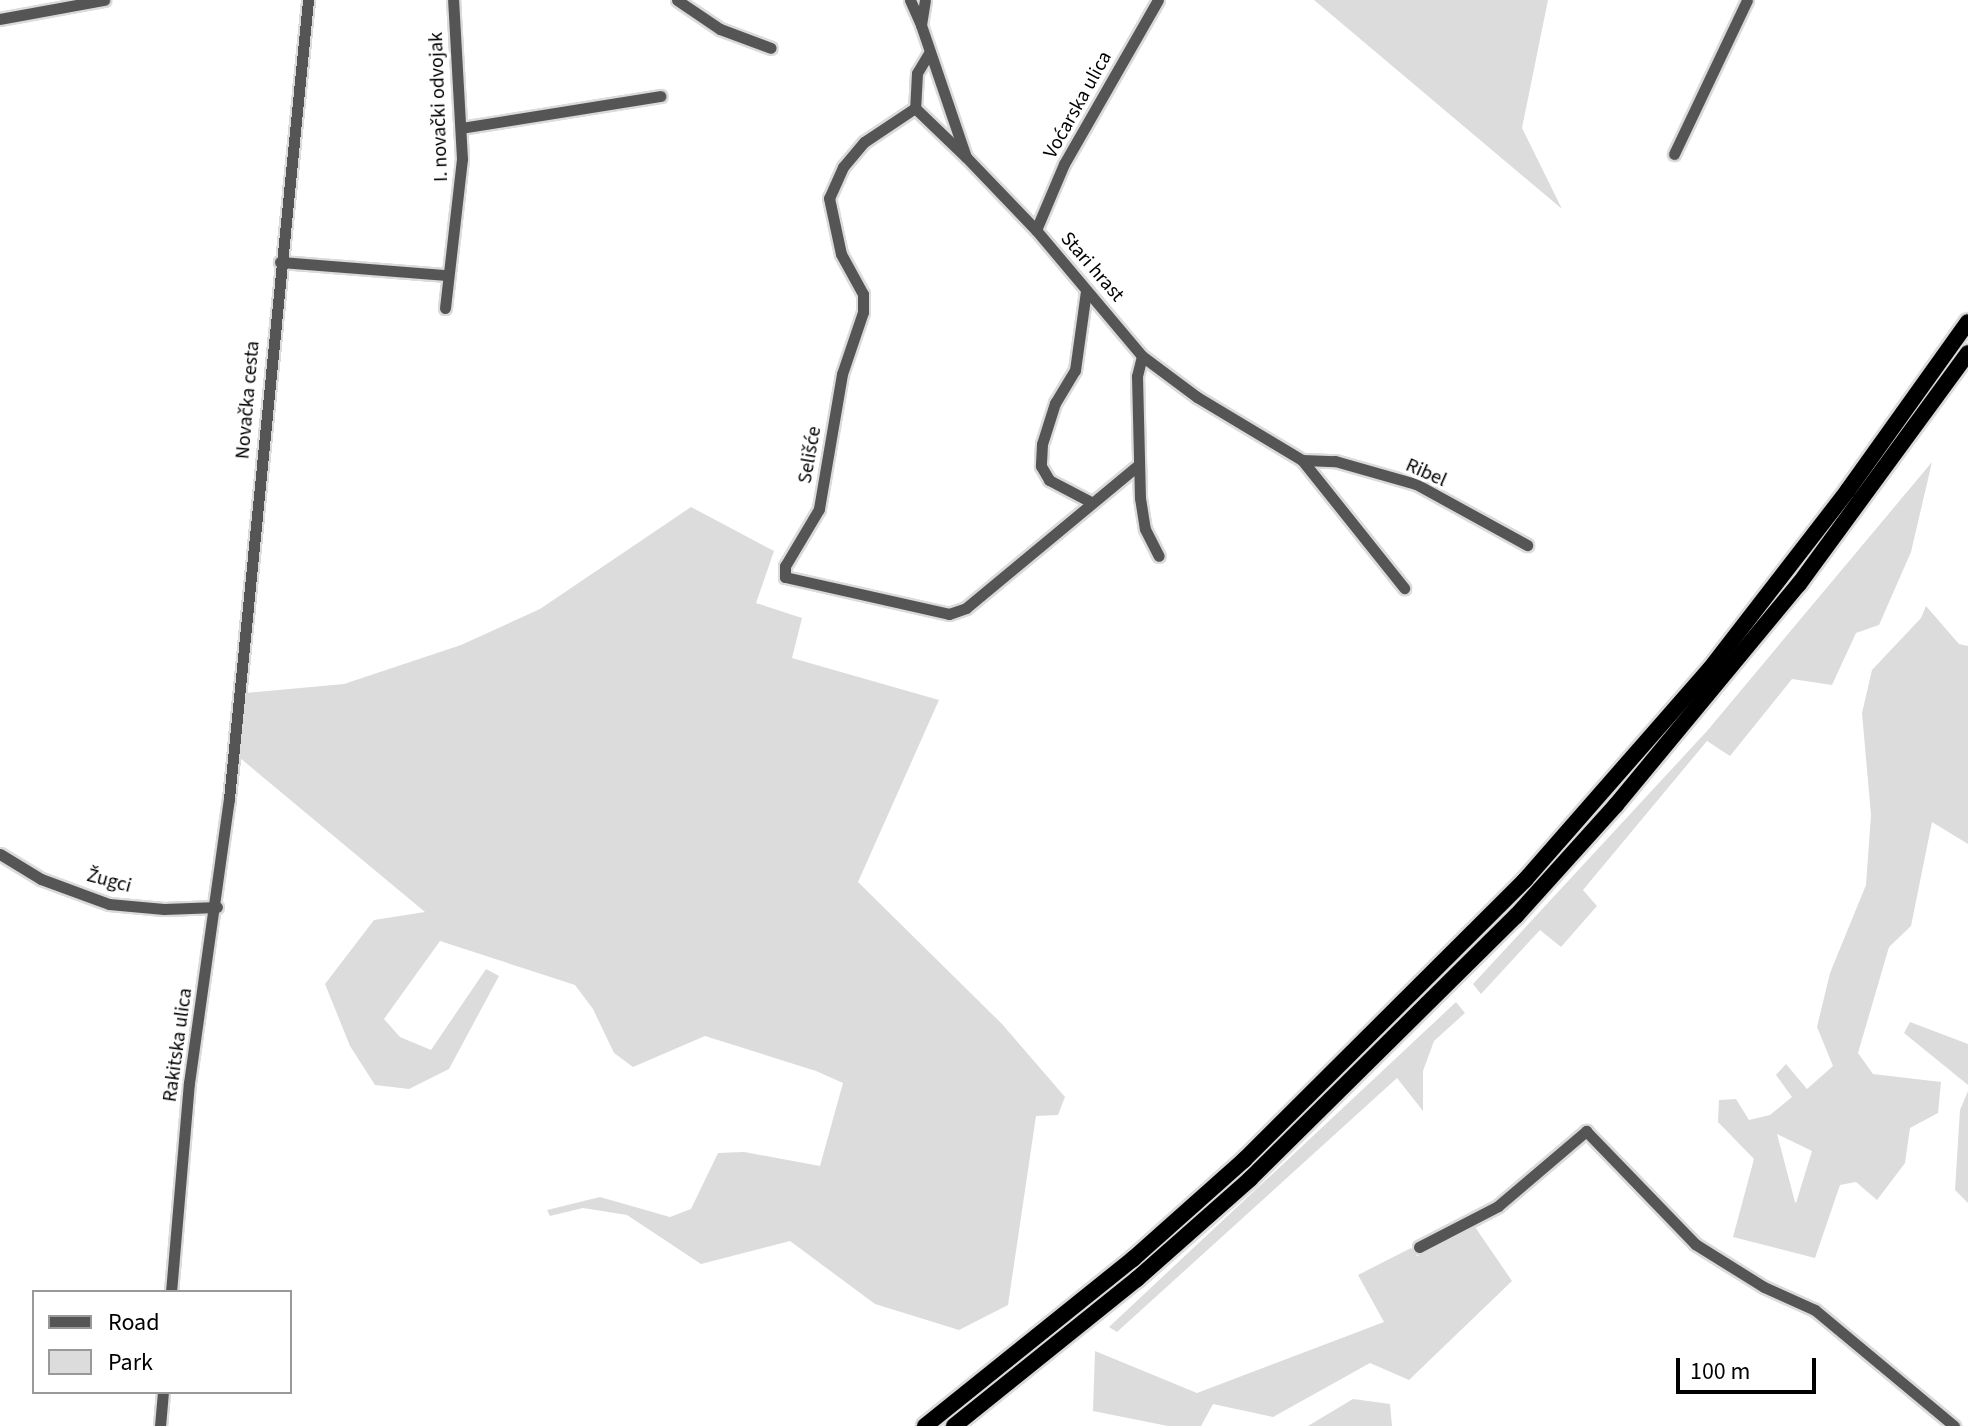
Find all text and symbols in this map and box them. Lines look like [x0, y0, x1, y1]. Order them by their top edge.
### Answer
street label: I. novački odvojak [424, 32, 454, 182]
street label: Voćarska ulica [1039, 47, 1117, 163]
street label: Stari hrast [1055, 227, 1129, 307]
street label: Novačka cesta [231, 340, 265, 460]
street label: Selišće [793, 425, 827, 485]
street label: Ribel [1402, 453, 1450, 493]
street label: Žugci [84, 864, 134, 898]
street label: Rakitska ulica [158, 986, 198, 1104]
legend [32, 1290, 292, 1394]
text: Road [108, 1305, 160, 1340]
scale bar [1680, 1342, 1820, 1392]
text: Park [108, 1345, 153, 1380]
text: 100 m [1690, 1354, 1750, 1389]

